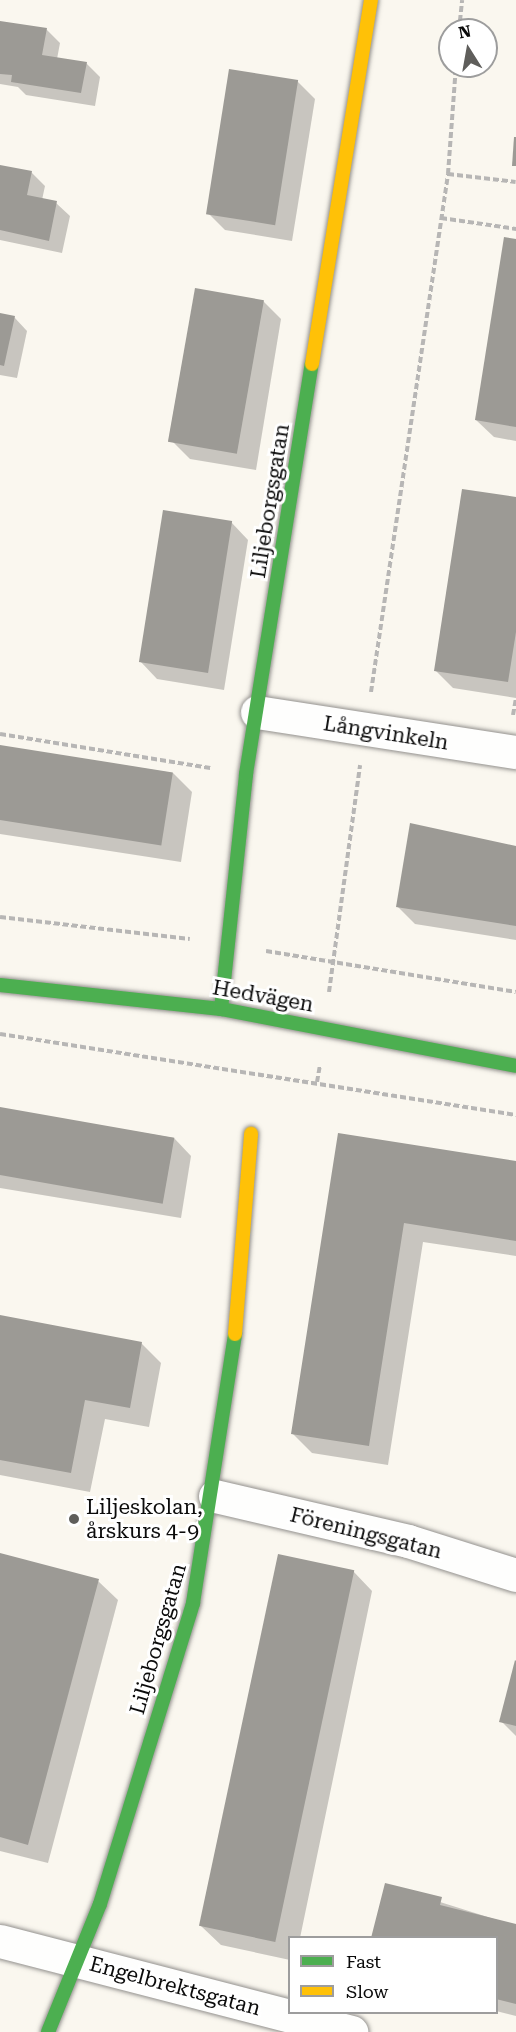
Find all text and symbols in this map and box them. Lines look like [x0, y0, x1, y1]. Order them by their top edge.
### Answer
north arrow [438, 18, 498, 78]
text: N [457, 21, 473, 42]
street label: Liljeborgsgatan [245, 422, 295, 580]
street label: Långvinkeln [322, 711, 450, 755]
street label: Hedvägen [211, 975, 315, 1017]
place label: Liljeskolan, årskurs 4-9 [86, 1494, 203, 1544]
street label: Föreningsgatan [287, 1502, 445, 1564]
marker: Liljeskolan, årskurs 4-9 [67, 1512, 81, 1526]
street label: Liljeborgsgatan [124, 1561, 192, 1717]
legend [288, 1936, 498, 2014]
street label: Engelbrektsgatan [87, 1951, 263, 2021]
text: Fast [346, 1951, 381, 1972]
text: Slow [346, 1981, 388, 2002]

